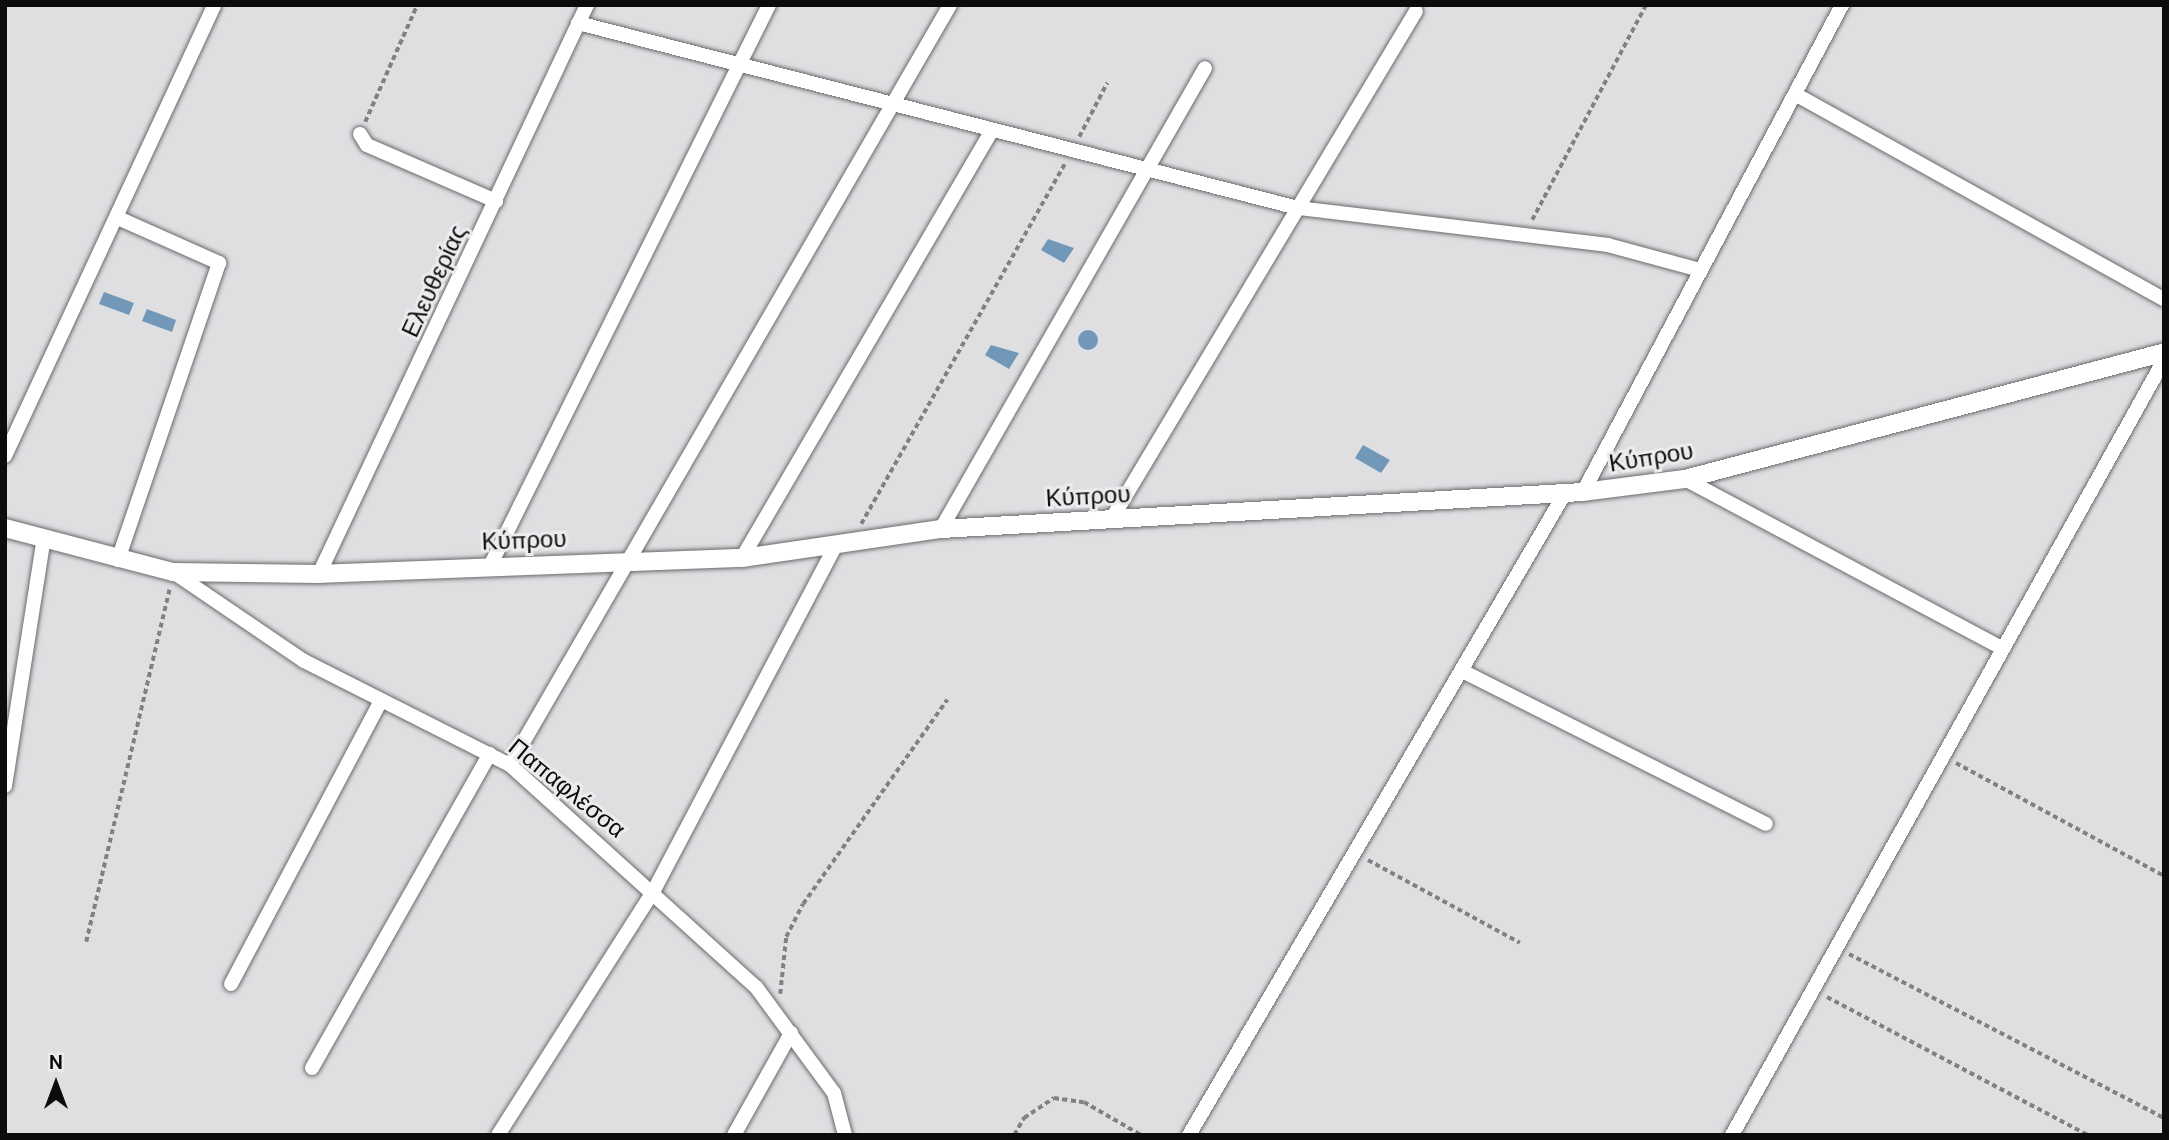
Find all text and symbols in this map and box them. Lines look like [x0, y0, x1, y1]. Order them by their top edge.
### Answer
street label: Ελευθερίας [396, 220, 472, 342]
street label: Κύπρου [1607, 436, 1695, 478]
street label: Κύπρου [1045, 479, 1131, 513]
street label: Κύπρου [481, 524, 567, 556]
street label: Παπαφλέσσα [503, 732, 631, 844]
north arrow [21, 1049, 91, 1119]
text: N [49, 1050, 63, 1075]

